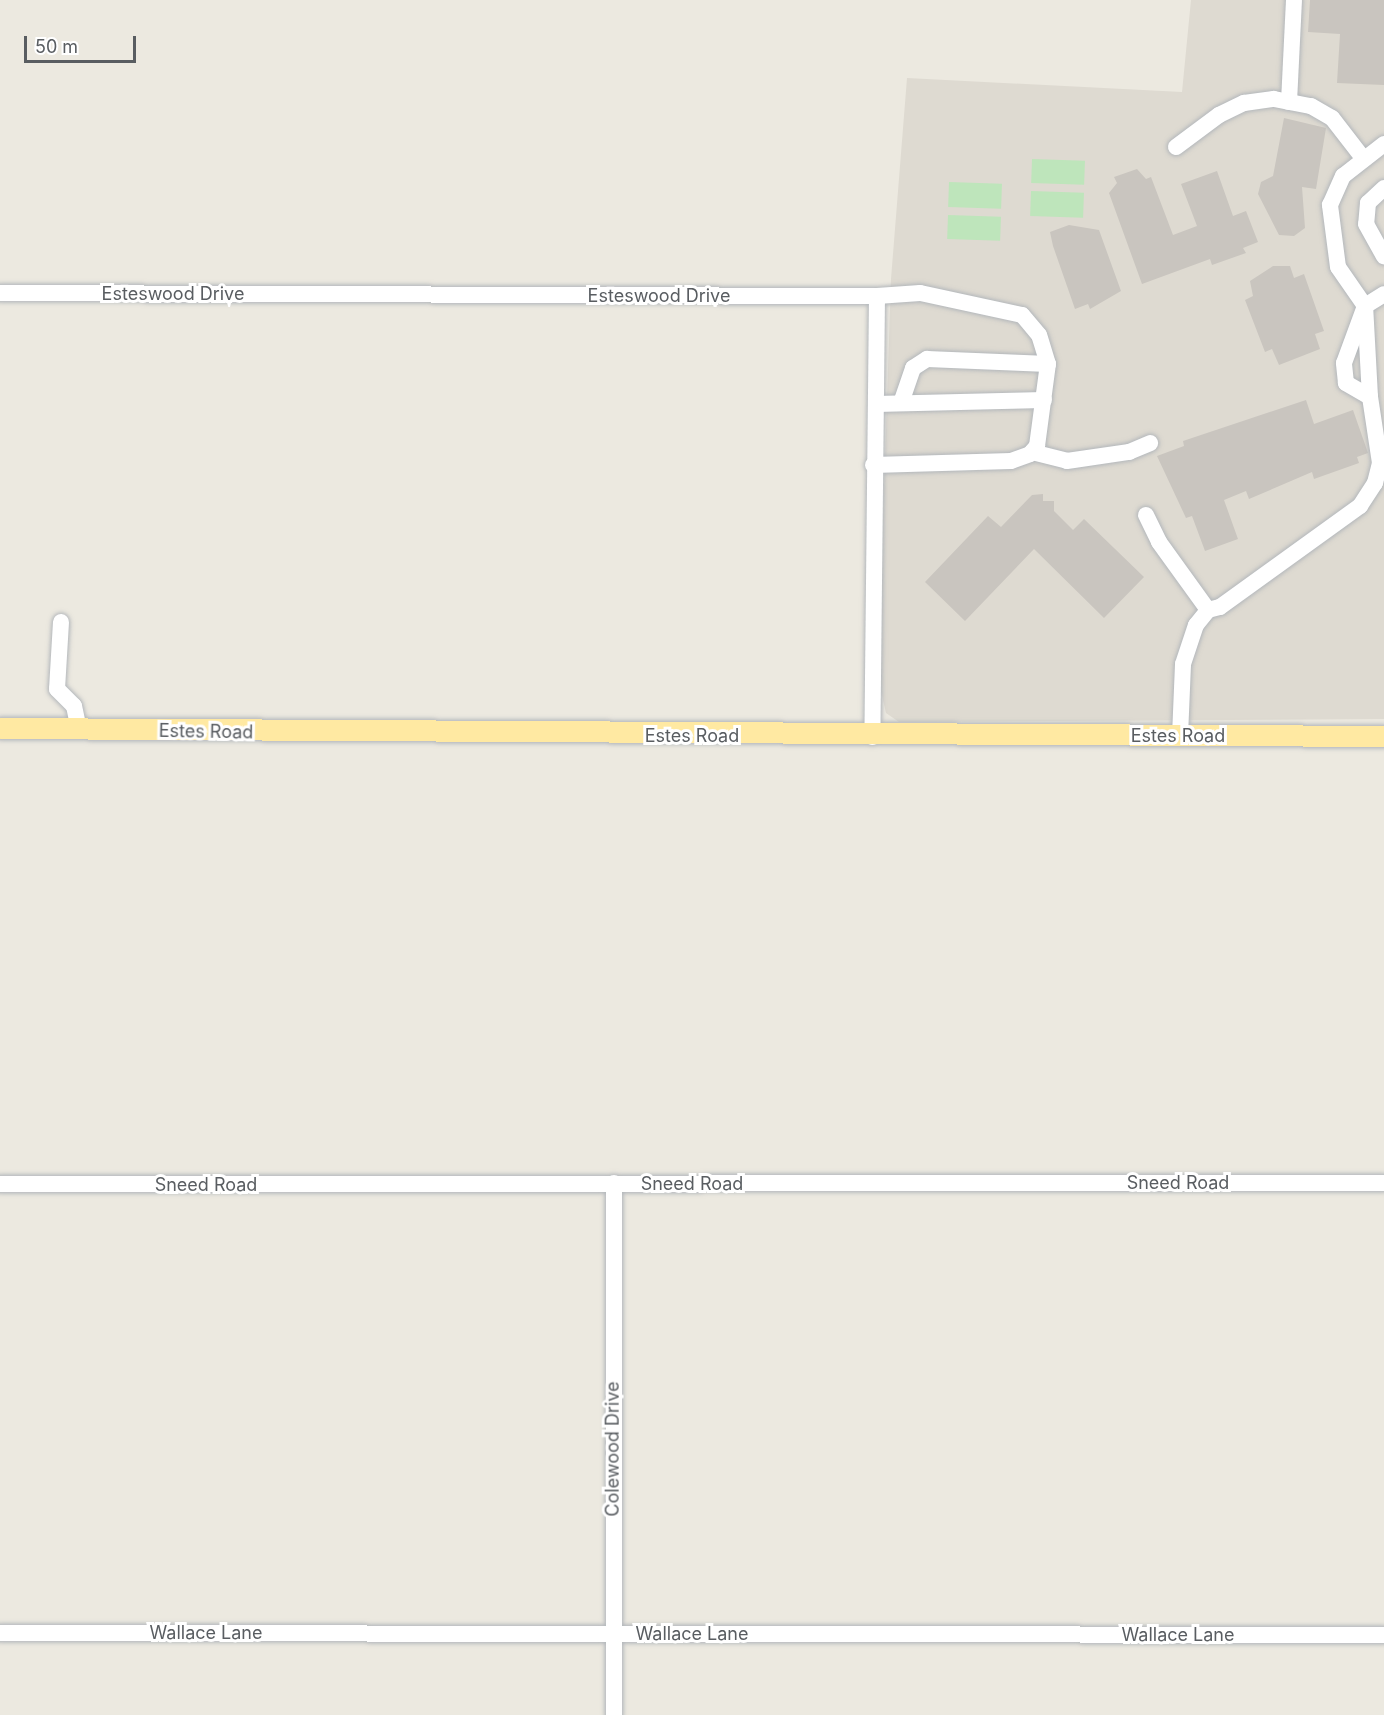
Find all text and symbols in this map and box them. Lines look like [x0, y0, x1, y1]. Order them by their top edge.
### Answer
scale bar [27, 24, 140, 62]
text: 50 m [35, 36, 78, 57]
street label: Esteswood Drive [102, 283, 244, 305]
street label: Esteswood Drive [588, 285, 730, 307]
street label: Estes Road [159, 720, 253, 744]
street label: Estes Road [645, 725, 739, 747]
street label: Estes Road [1131, 725, 1225, 747]
street label: Sneed Road [1127, 1172, 1229, 1194]
street label: Sneed Road [641, 1173, 743, 1195]
street label: Sneed Road [155, 1174, 257, 1196]
street label: Colewood Drive [602, 1381, 624, 1517]
street label: Wallace Lane [149, 1622, 263, 1644]
street label: Wallace Lane [635, 1623, 749, 1645]
street label: Wallace Lane [1121, 1624, 1235, 1646]

